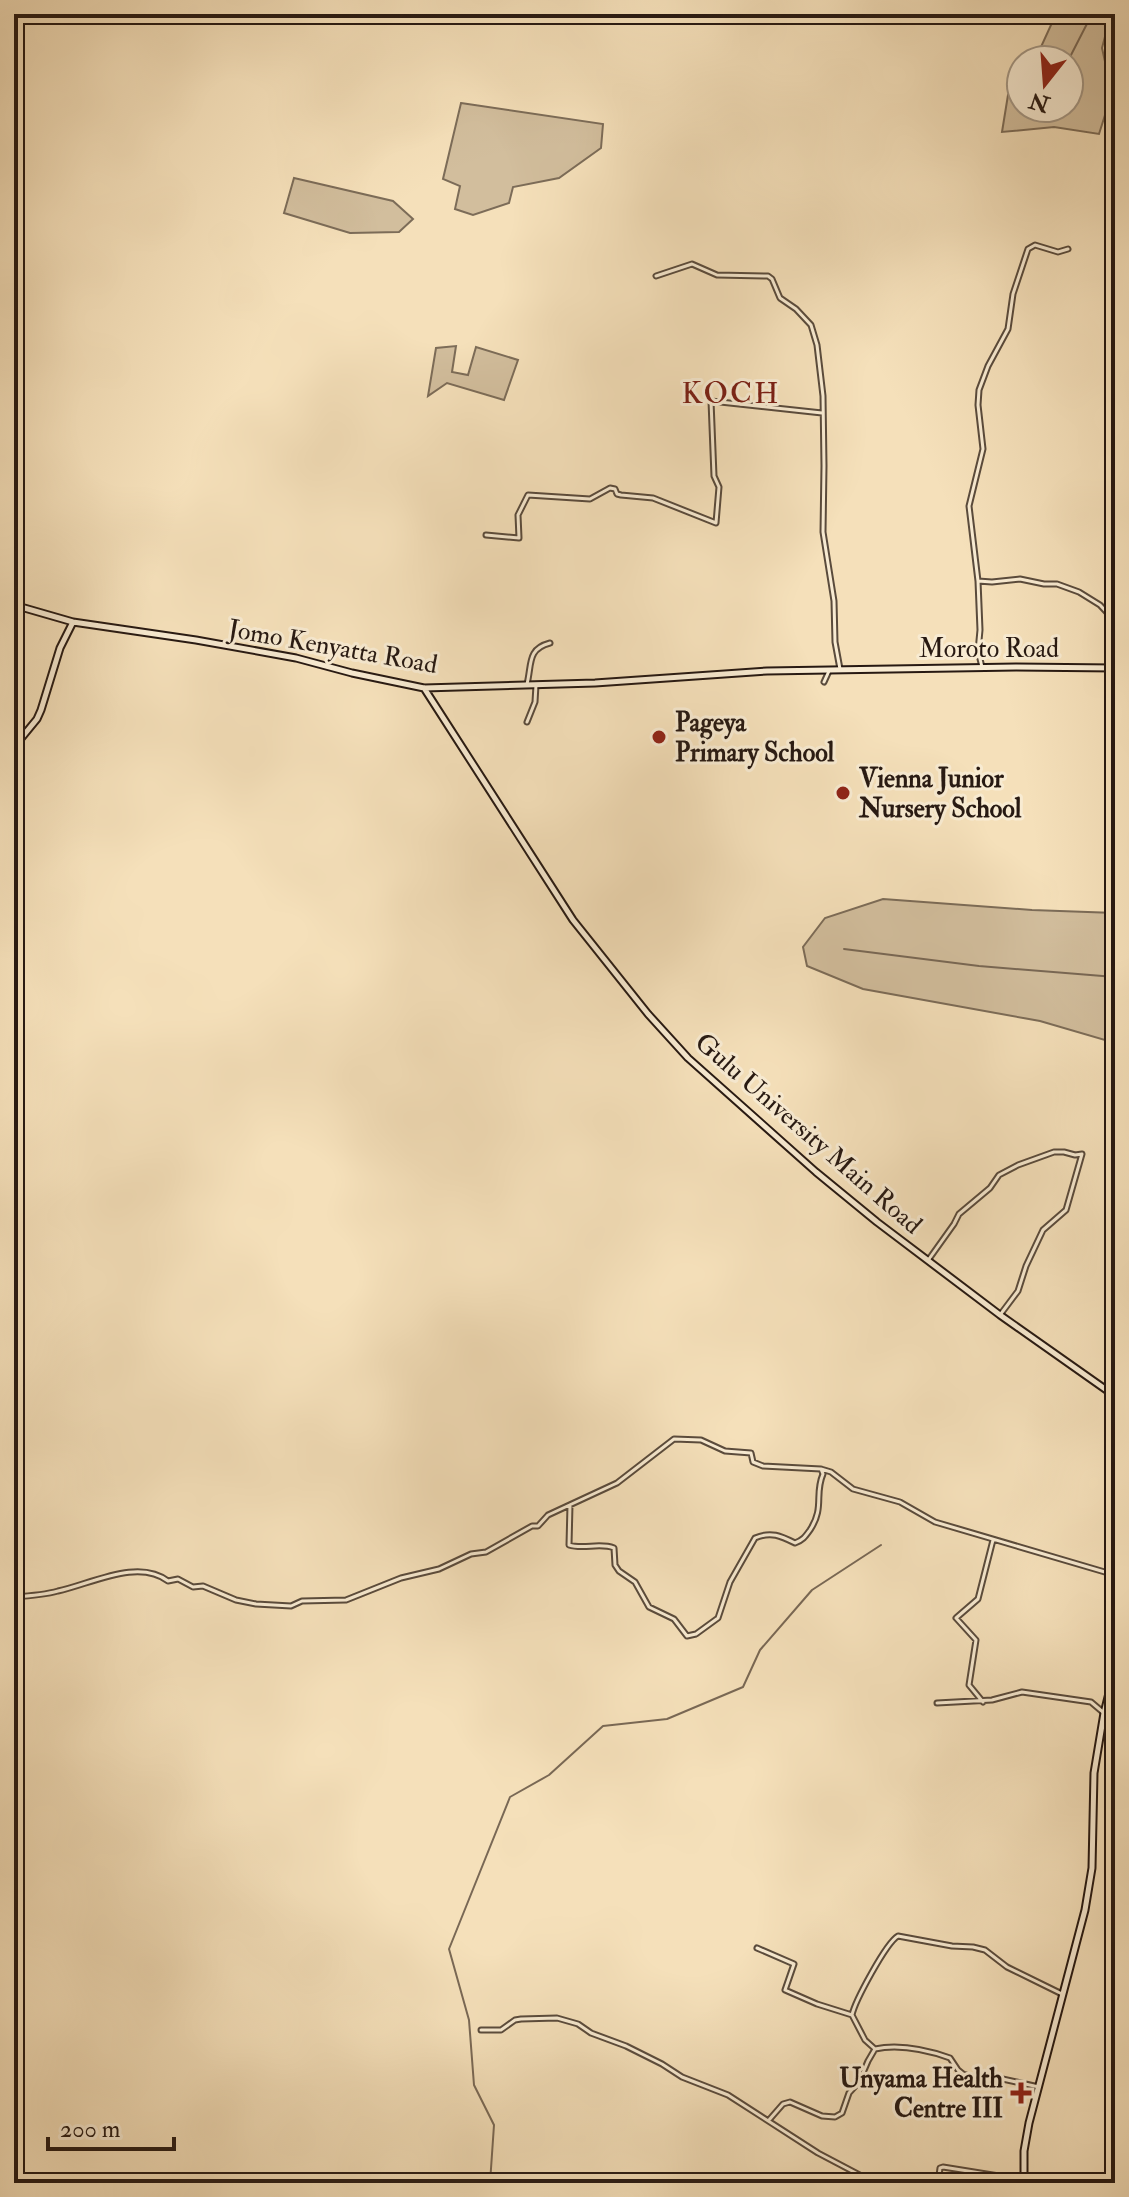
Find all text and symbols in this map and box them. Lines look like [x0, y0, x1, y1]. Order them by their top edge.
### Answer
north arrow [1005, 44, 1085, 124]
text: N [1026, 86, 1054, 119]
district label: KOCH [682, 375, 780, 412]
street label: Jomo Kenyatta Road [225, 613, 440, 681]
street label: Moroto Road [919, 633, 1059, 665]
place label: Pageya Primary School [675, 707, 835, 770]
marker: Pageya Primary School [650, 728, 668, 746]
place label: Vienna Junior Nursery School [858, 763, 1022, 826]
marker: Vienna Junior Nursery School [834, 784, 852, 802]
street label: Gulu University Main Road [688, 1026, 929, 1241]
place label: Unyama Health Centre III [839, 2063, 1003, 2125]
marker: Unyama Health Centre III [1010, 2082, 1032, 2104]
scale bar [48, 2101, 174, 2151]
text: 200 m [60, 2114, 121, 2145]

